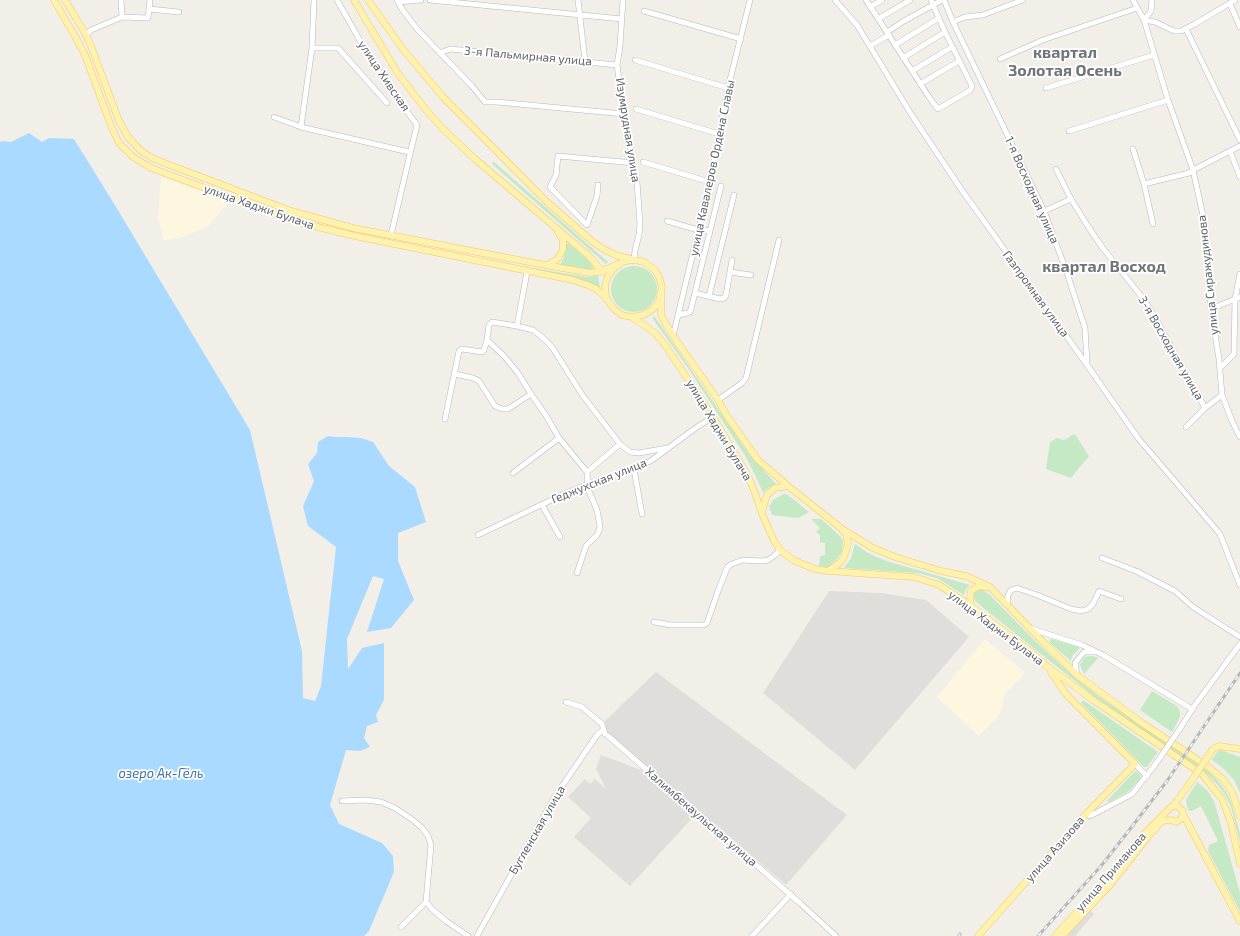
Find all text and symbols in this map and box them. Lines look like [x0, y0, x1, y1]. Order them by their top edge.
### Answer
street label: улица Хивская [355, 38, 413, 114]
street label: 3-я Пальмирная улица [464, 43, 592, 69]
district label: квартал Золотая Осень [1008, 43, 1122, 81]
street label: Изумрудная улица [613, 77, 643, 183]
street label: улица Кавалеров Ордена Славы [686, 78, 738, 258]
street label: 1-я Восходная улица [1002, 134, 1062, 246]
street label: улица Хаджи Булача [202, 181, 316, 233]
street label: улица Сиражудинова [1195, 214, 1221, 336]
street label: Газпромная улица [1000, 248, 1072, 340]
district label: квартал Восход [1042, 257, 1166, 277]
street label: 3-я Восходная улица [1135, 293, 1207, 403]
street label: улица Хаджи Булача [683, 377, 755, 483]
street label: Геджухская улица [549, 455, 649, 507]
street label: улица Хаджи Булача [945, 587, 1047, 669]
street label: Халимбекаульская улица [642, 764, 760, 870]
water label: озеро Ак-Гёль [118, 766, 204, 782]
street label: Бугленская улица [506, 783, 568, 877]
street label: улица Азизова [1022, 813, 1088, 885]
street label: улица Примакова [1073, 829, 1149, 915]

